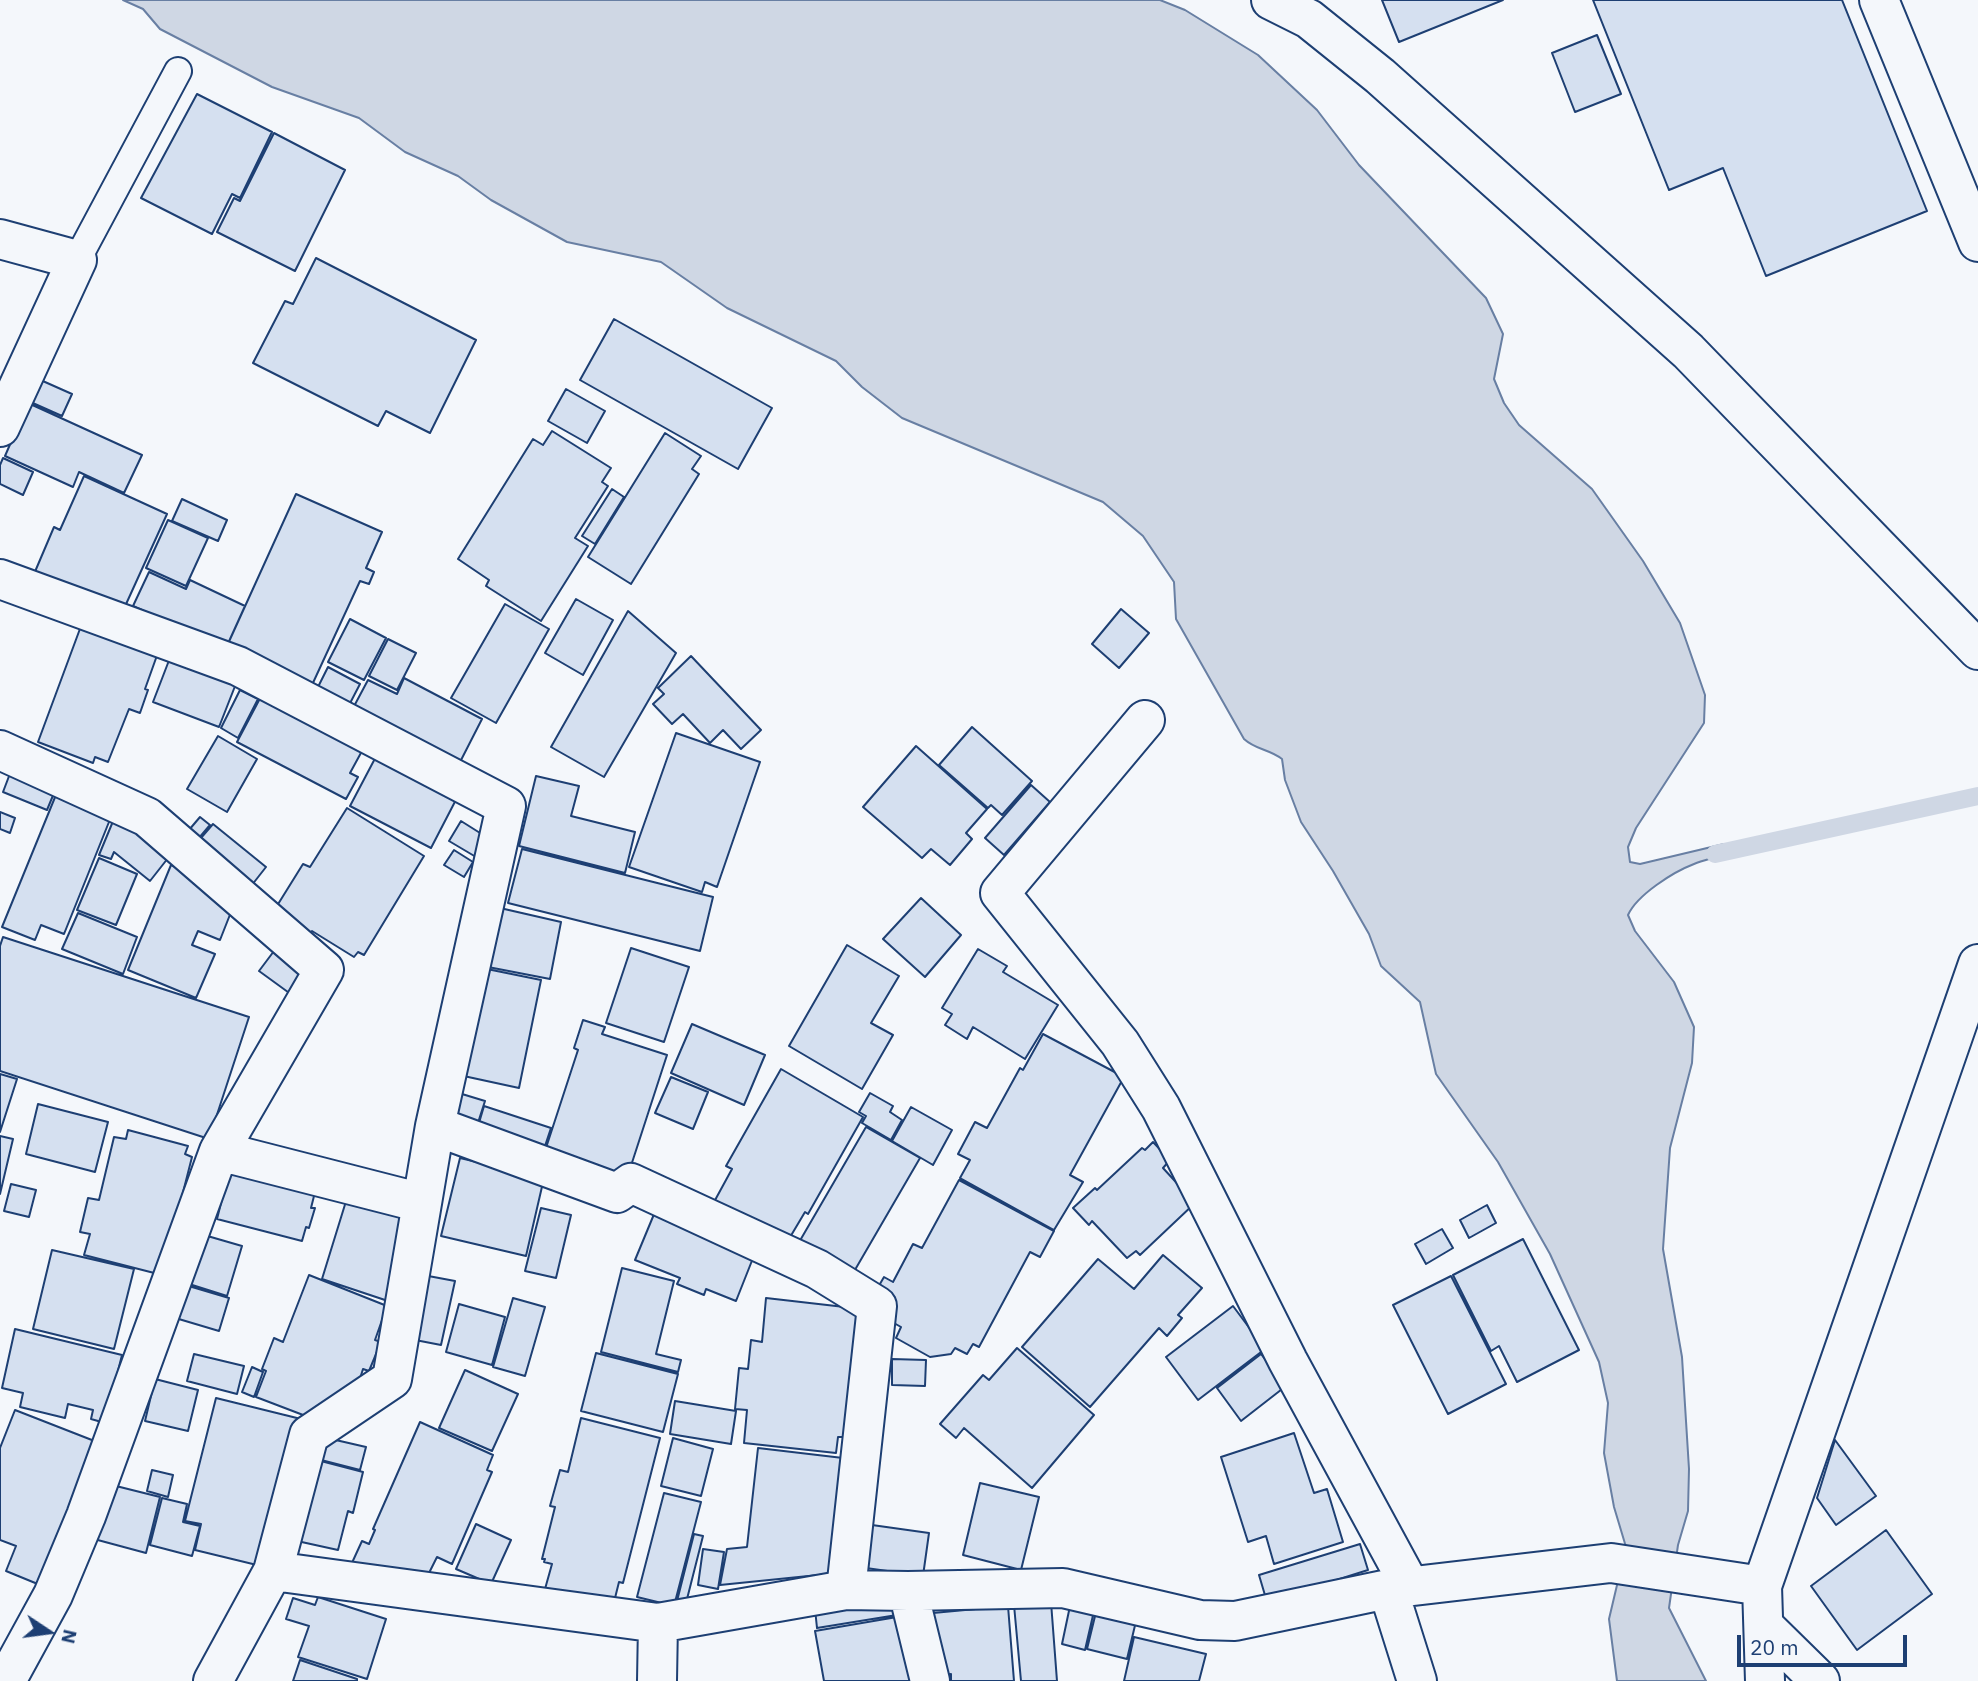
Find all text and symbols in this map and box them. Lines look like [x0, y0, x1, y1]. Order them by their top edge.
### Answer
north arrow [14, 1597, 84, 1667]
scale bar [1740, 1622, 1910, 1666]
text: N [56, 1627, 83, 1646]
text: 20 m [1750, 1633, 1799, 1661]

